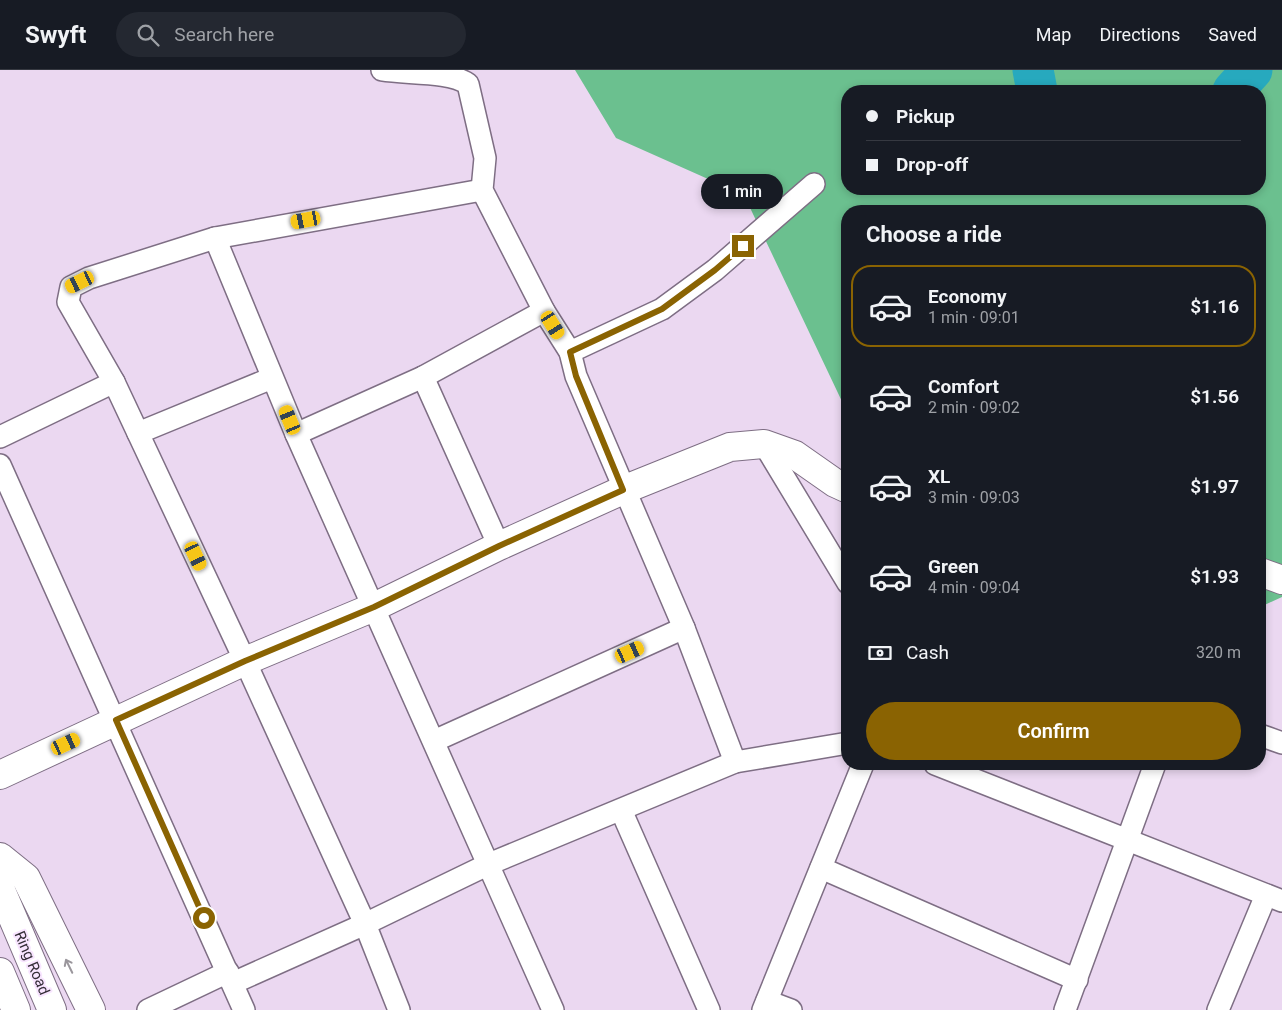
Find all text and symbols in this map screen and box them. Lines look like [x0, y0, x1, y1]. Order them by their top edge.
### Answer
search box [116, 12, 466, 57]
text: Swyft [25, 21, 86, 49]
icon: search [134, 21, 162, 49]
text: Search here [174, 23, 274, 46]
text: Map [1036, 24, 1071, 45]
text: Directions [1099, 24, 1180, 45]
text: Saved [1208, 24, 1257, 45]
text: Pickup [896, 105, 955, 128]
text: Drop-off [896, 153, 968, 176]
callout: 1 min [702, 174, 784, 208]
text: 1 min [722, 182, 762, 201]
car [289, 210, 322, 230]
text: Choose a ride [866, 222, 1002, 247]
route end [732, 235, 754, 257]
car [63, 269, 96, 295]
icon: car [868, 284, 913, 329]
text: Economy [928, 285, 1007, 308]
text: $1.16 [1190, 295, 1239, 318]
car [538, 308, 567, 342]
text: 1 min · 09:01 [928, 308, 1020, 327]
icon: car [868, 374, 913, 419]
text: Comfort [928, 375, 999, 398]
text: $1.56 [1190, 385, 1239, 408]
text: 2 min · 09:02 [928, 398, 1020, 417]
car [277, 403, 302, 437]
icon: car [868, 464, 913, 509]
text: XL [928, 465, 950, 488]
text: $1.97 [1190, 475, 1239, 498]
text: 3 min · 09:03 [928, 488, 1020, 507]
car [182, 539, 209, 573]
icon: car [868, 554, 913, 599]
text: Green [928, 555, 979, 578]
text: $1.93 [1190, 565, 1239, 588]
text: 4 min · 09:04 [928, 578, 1020, 597]
car [613, 639, 646, 665]
icon: cash [866, 639, 894, 667]
text: Cash [906, 641, 949, 664]
text: 320 m [1196, 643, 1241, 662]
button: Confirm [866, 702, 1241, 760]
car [49, 731, 82, 757]
route start [193, 907, 215, 929]
street label: Ring Road [10, 928, 54, 998]
one-way arrow [64, 959, 73, 974]

